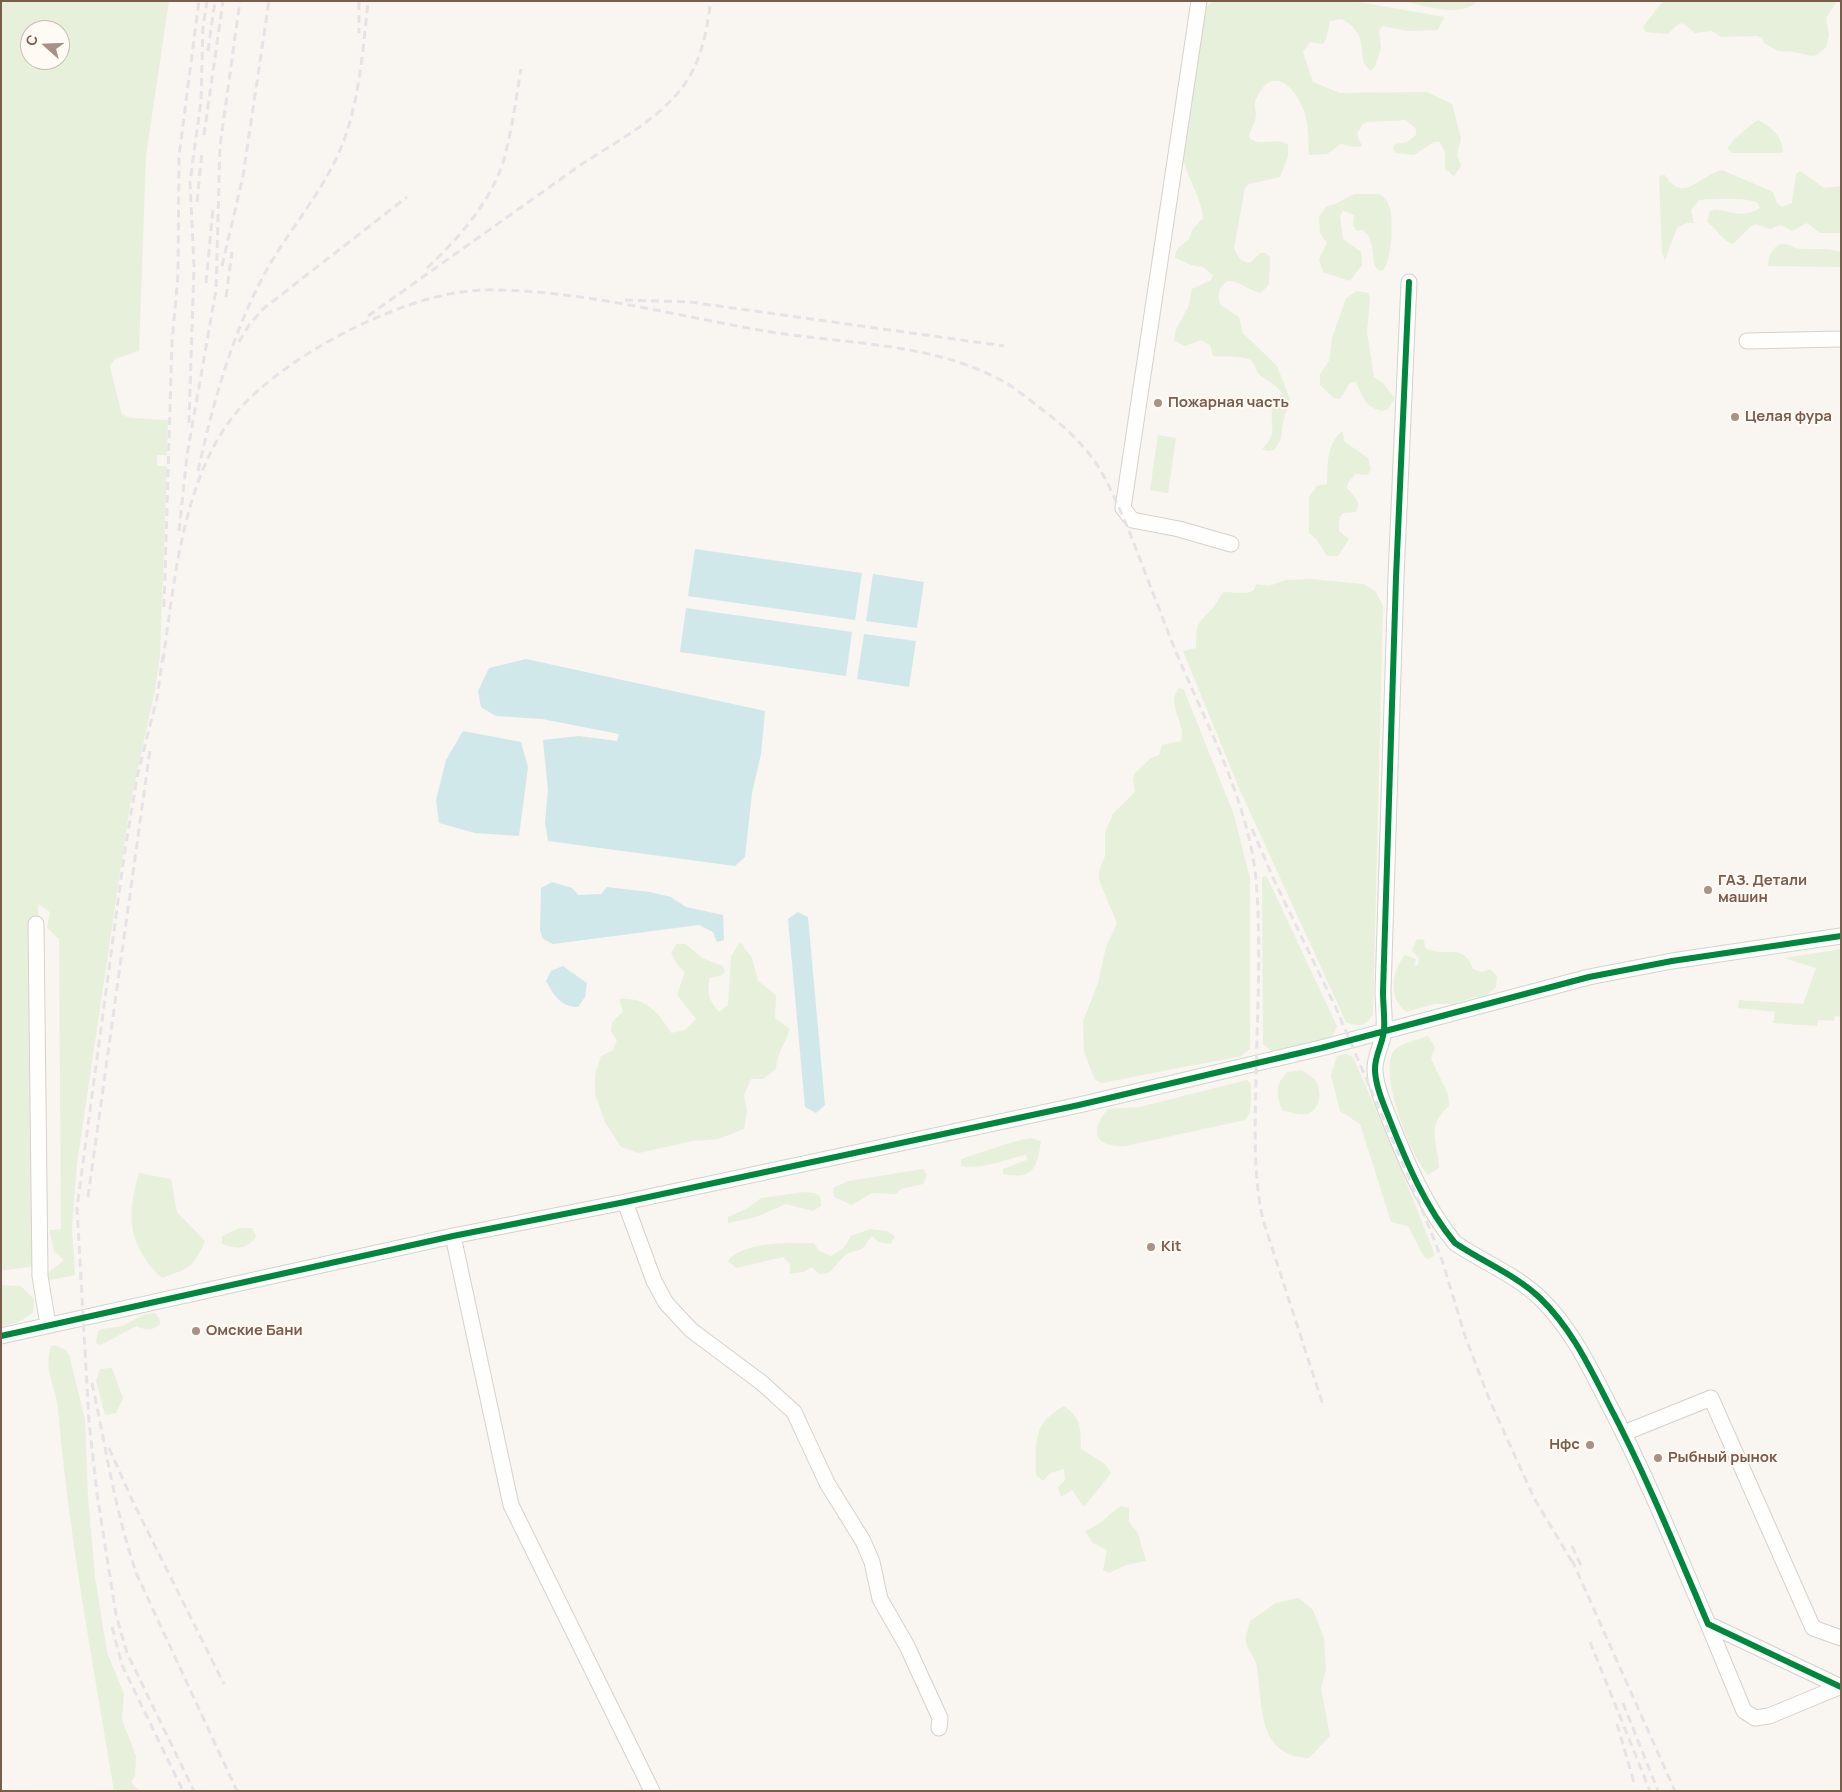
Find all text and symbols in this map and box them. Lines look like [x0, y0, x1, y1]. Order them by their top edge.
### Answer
north arrow [20, 20, 70, 70]
text: С [21, 32, 42, 48]
place label: Пожарная часть [1168, 394, 1289, 412]
marker: Пожарная часть [1152, 397, 1164, 409]
place label: Целая фура [1745, 408, 1832, 426]
marker: Целая фура [1729, 411, 1741, 423]
place label: ГАЗ. Детали машин [1718, 872, 1807, 907]
marker: ГАЗ. Детали машин [1702, 884, 1714, 896]
place label: Kit [1161, 1238, 1181, 1256]
marker: Kit [1145, 1241, 1157, 1253]
place label: Омские Бани [206, 1322, 303, 1340]
marker: Омские Бани [190, 1325, 202, 1337]
place label: Нфс [1549, 1436, 1580, 1454]
marker: Нфс [1584, 1439, 1596, 1451]
place label: Рыбный рынок [1668, 1449, 1777, 1467]
marker: Рыбный рынок [1652, 1452, 1664, 1464]

